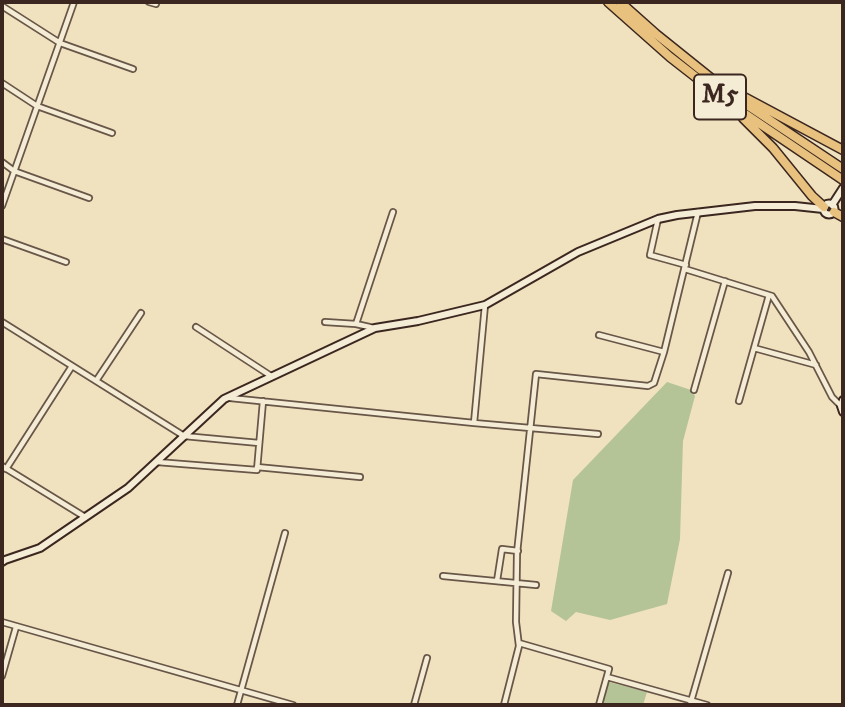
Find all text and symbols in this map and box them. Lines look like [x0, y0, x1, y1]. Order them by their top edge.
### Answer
road number: M5 [694, 74, 746, 120]

